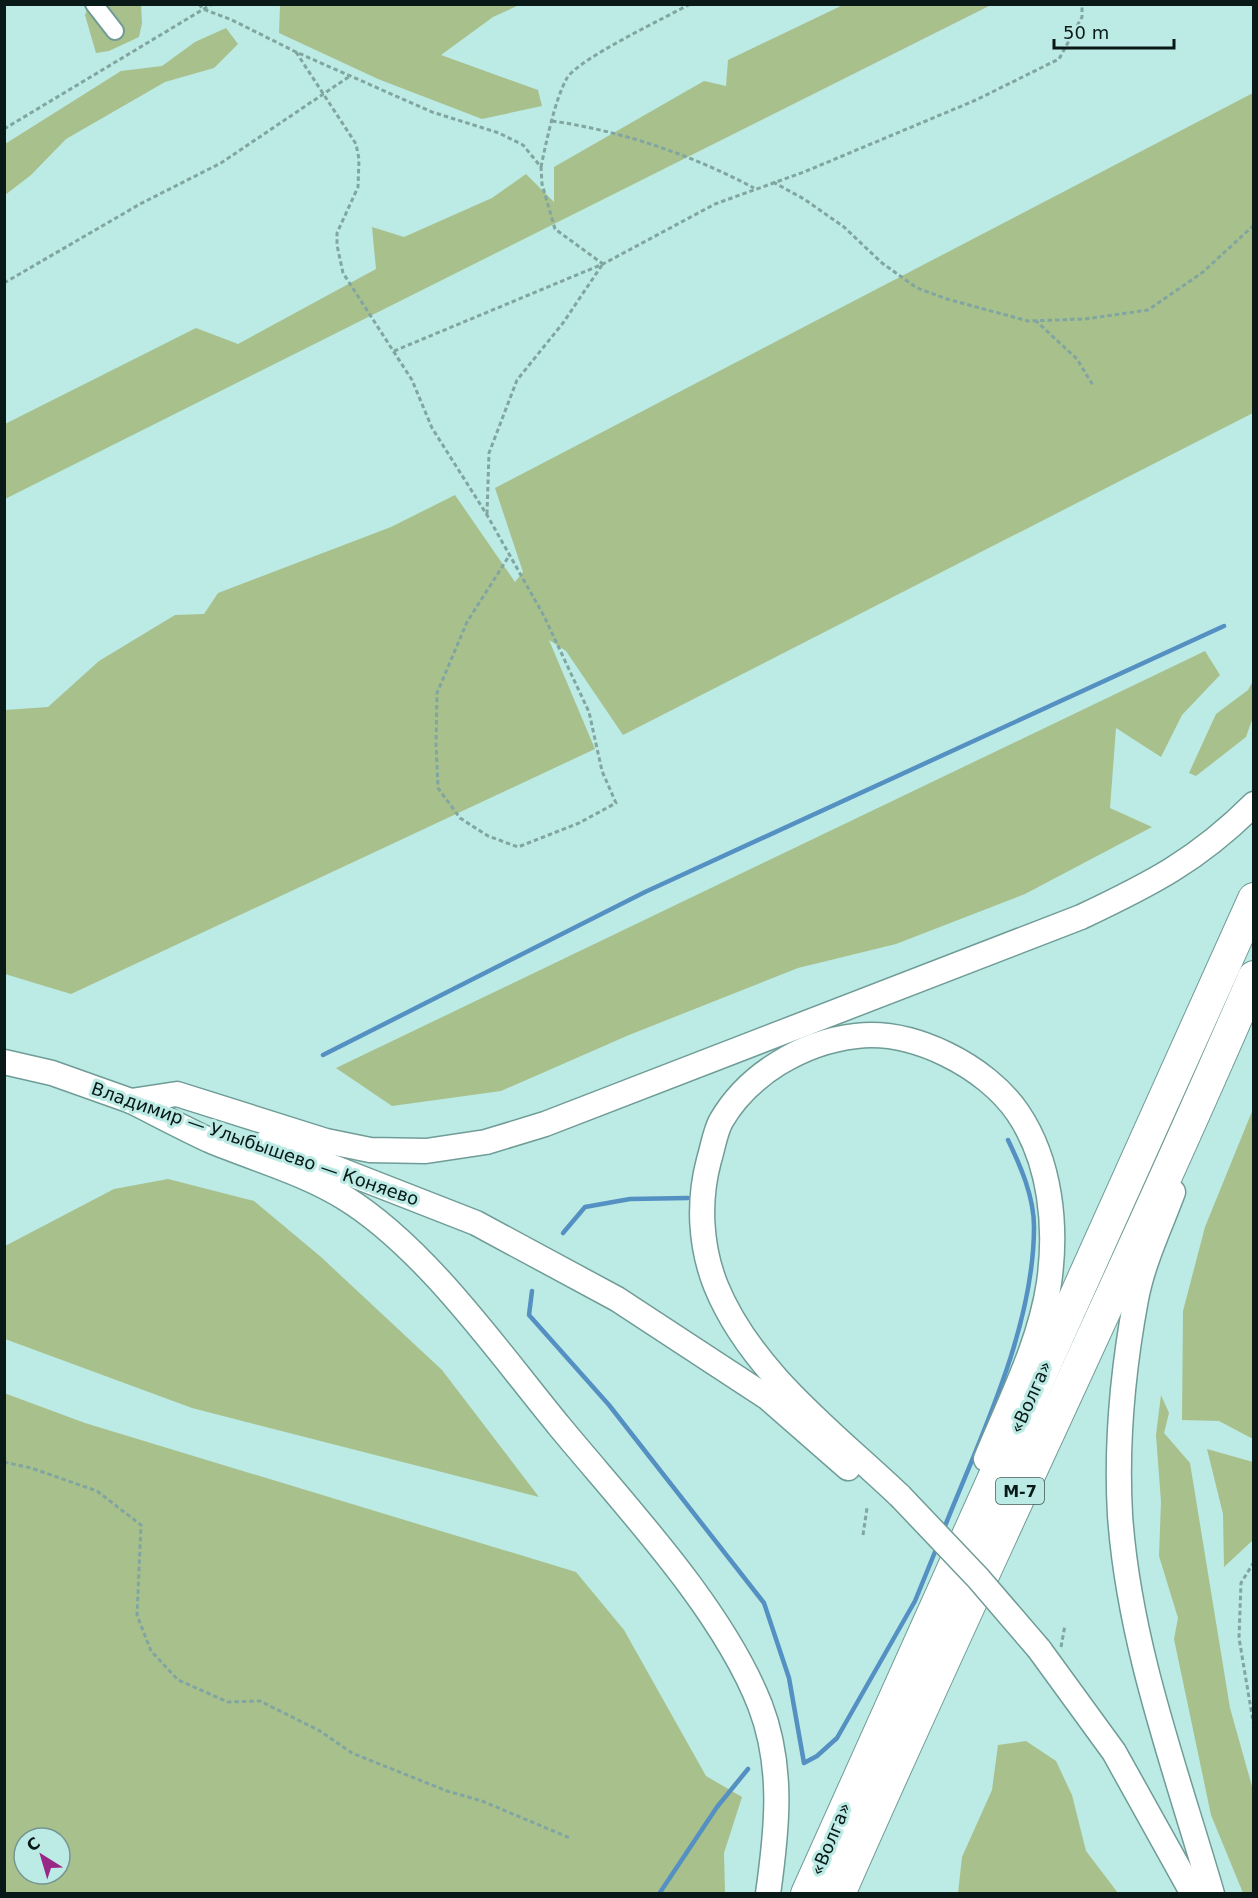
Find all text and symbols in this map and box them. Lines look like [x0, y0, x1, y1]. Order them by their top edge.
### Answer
scale bar [1054, 12, 1174, 50]
text: 50 m [1063, 22, 1109, 43]
street label: Владимир — Улыбышево — Коняево [89, 1077, 422, 1210]
street label: «Волга» [1005, 1357, 1056, 1436]
road number: М-7 [996, 1478, 1044, 1504]
street label: «Волга» [806, 1799, 855, 1879]
north arrow [12, 1826, 72, 1886]
text: С [23, 1833, 44, 1856]

